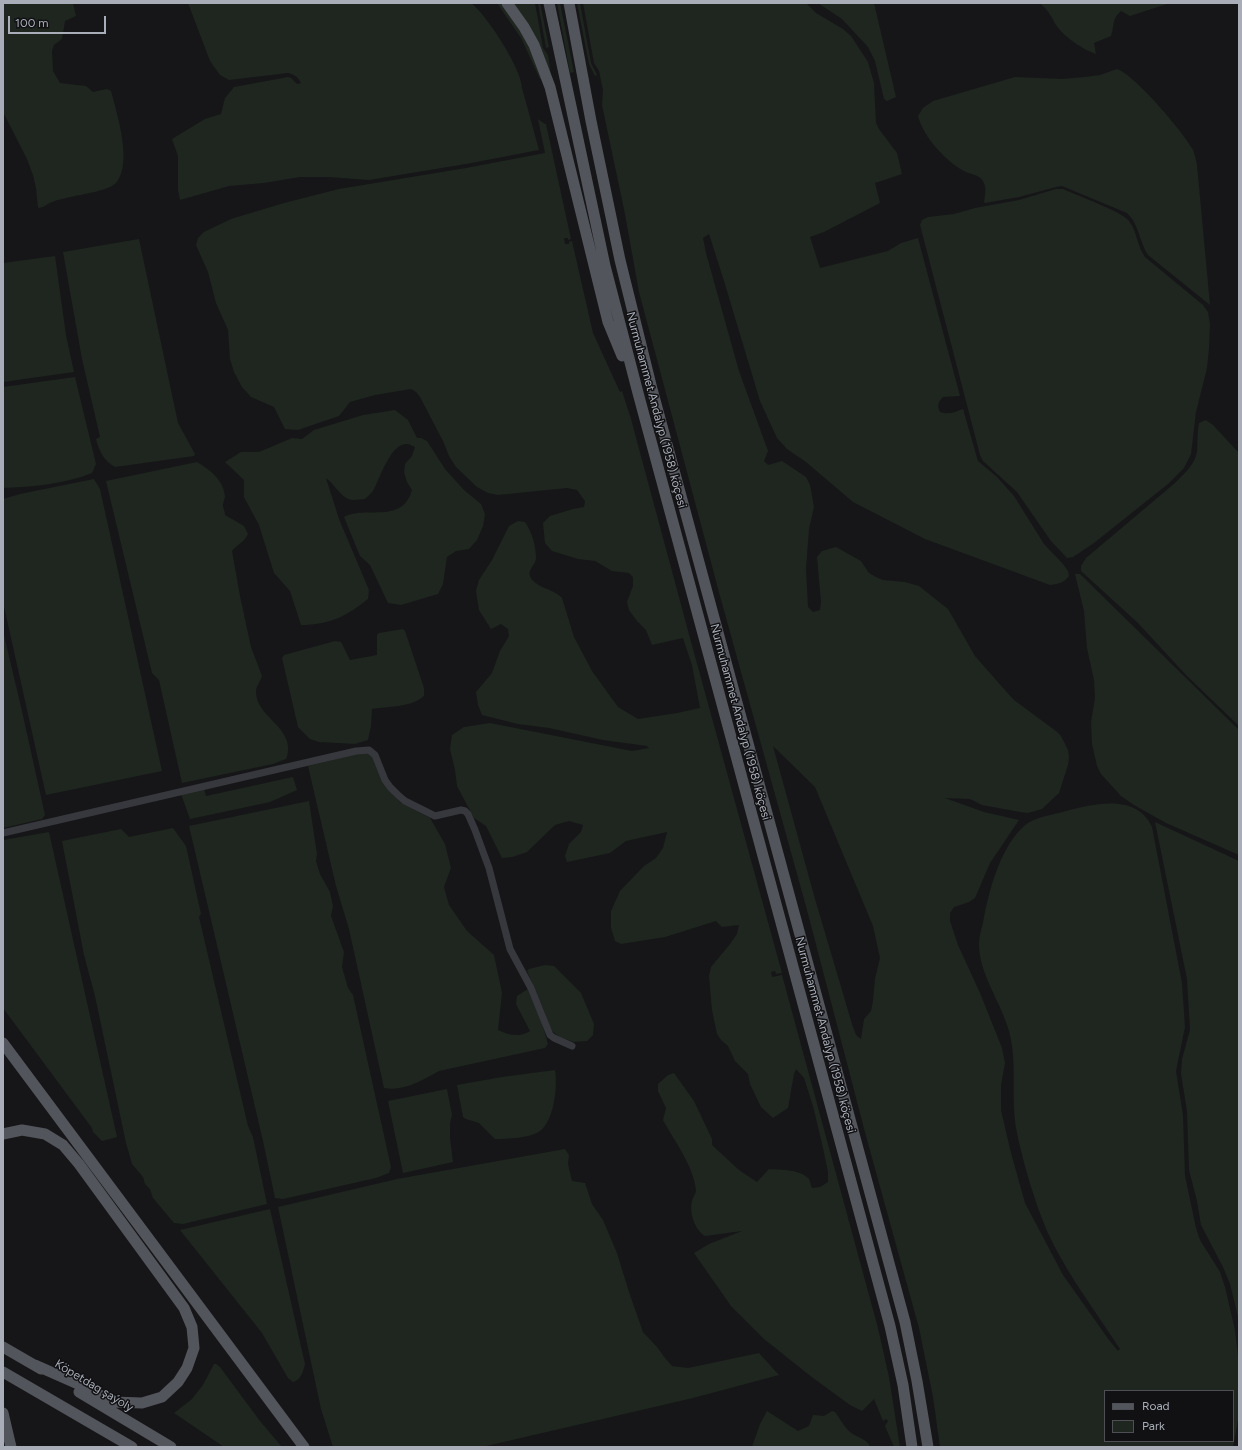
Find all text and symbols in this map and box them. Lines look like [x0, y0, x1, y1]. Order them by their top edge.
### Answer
scale bar [10, 8, 108, 34]
text: 100 m [15, 16, 49, 30]
street label: Nurmuhammet Andalyp (1958) köçesi [623, 310, 689, 510]
street label: Nurmuhammet Andalyp (1958) köçesi [707, 622, 773, 822]
street label: Nurmuhammet Andalyp (1958) köçesi [792, 935, 858, 1135]
street label: Köpetdag şaýoly [52, 1357, 136, 1415]
legend [1104, 1390, 1234, 1442]
text: Road [1142, 1399, 1170, 1413]
text: Park [1142, 1419, 1165, 1433]

